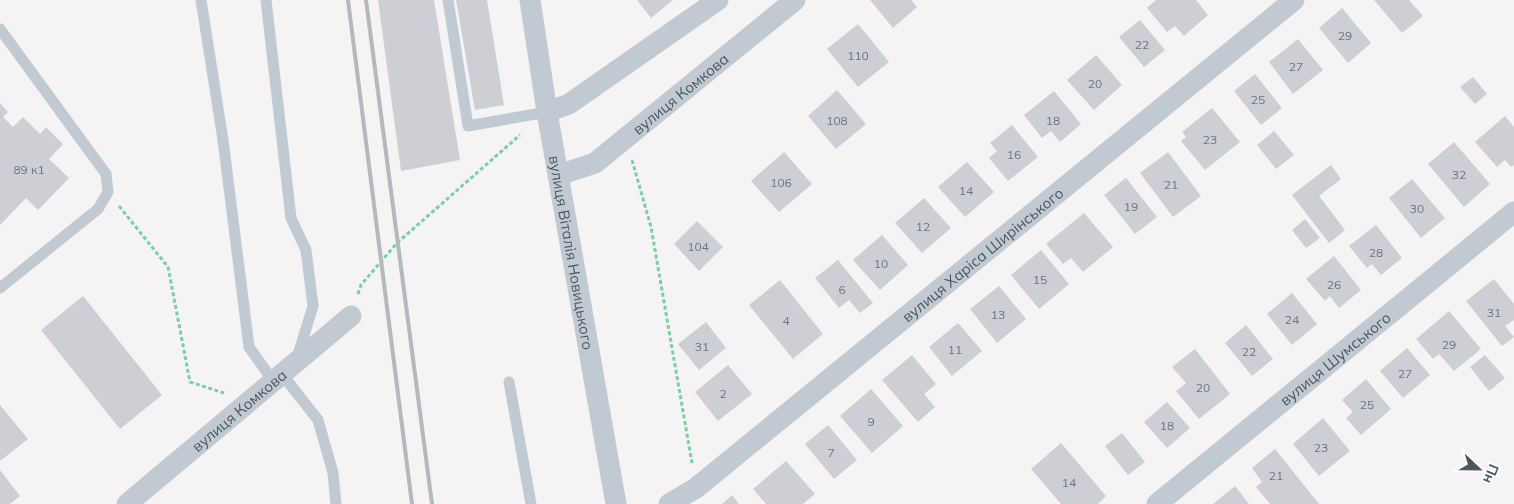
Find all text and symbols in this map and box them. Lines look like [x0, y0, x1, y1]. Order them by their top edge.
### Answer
house number: 29 [1338, 28, 1352, 43]
house number: 22 [1135, 37, 1149, 52]
house number: 110 [847, 48, 869, 63]
street label: вулиця Комкова [629, 49, 732, 138]
house number: 27 [1289, 59, 1303, 74]
house number: 20 [1088, 76, 1102, 91]
house number: 25 [1251, 92, 1265, 107]
house number: 108 [826, 113, 848, 128]
house number: 18 [1046, 113, 1060, 128]
house number: 23 [1203, 132, 1217, 147]
house number: 16 [1007, 147, 1021, 162]
street label: вулиця Віталія Новицького [545, 154, 598, 351]
house number: 89 к1 [13, 162, 45, 177]
house number: 32 [1452, 167, 1466, 182]
house number: 106 [770, 175, 792, 190]
house number: 21 [1164, 177, 1178, 192]
street label: вулиця Харіса Ширінського [898, 183, 1067, 326]
house number: 14 [959, 183, 973, 198]
house number: 19 [1124, 199, 1138, 214]
house number: 30 [1410, 201, 1424, 216]
house number: 12 [916, 219, 930, 234]
house number: 104 [687, 239, 709, 254]
house number: 28 [1369, 245, 1383, 260]
house number: 10 [874, 256, 888, 271]
house number: 15 [1033, 272, 1047, 287]
house number: 26 [1327, 277, 1341, 292]
house number: 6 [838, 282, 846, 297]
house number: 31 [1487, 305, 1501, 320]
house number: 13 [991, 307, 1005, 322]
street label: вулиця Шумського [1276, 307, 1394, 409]
house number: 24 [1285, 312, 1299, 327]
house number: 4 [782, 313, 790, 328]
house number: 29 [1442, 337, 1456, 352]
house number: 31 [695, 339, 709, 354]
house number: 11 [948, 342, 962, 357]
house number: 22 [1242, 344, 1256, 359]
street label: вулиця Комкова [188, 365, 290, 455]
house number: 27 [1398, 366, 1412, 381]
house number: 20 [1196, 380, 1210, 395]
house number: 2 [719, 386, 727, 401]
house number: 25 [1360, 397, 1374, 412]
house number: 9 [867, 414, 875, 429]
house number: 18 [1160, 418, 1174, 433]
house number: 23 [1314, 440, 1328, 455]
north arrow [1454, 444, 1504, 494]
house number: 7 [827, 445, 835, 460]
text: Пн [1479, 461, 1503, 486]
house number: 21 [1269, 468, 1283, 483]
house number: 14 [1062, 475, 1076, 490]

